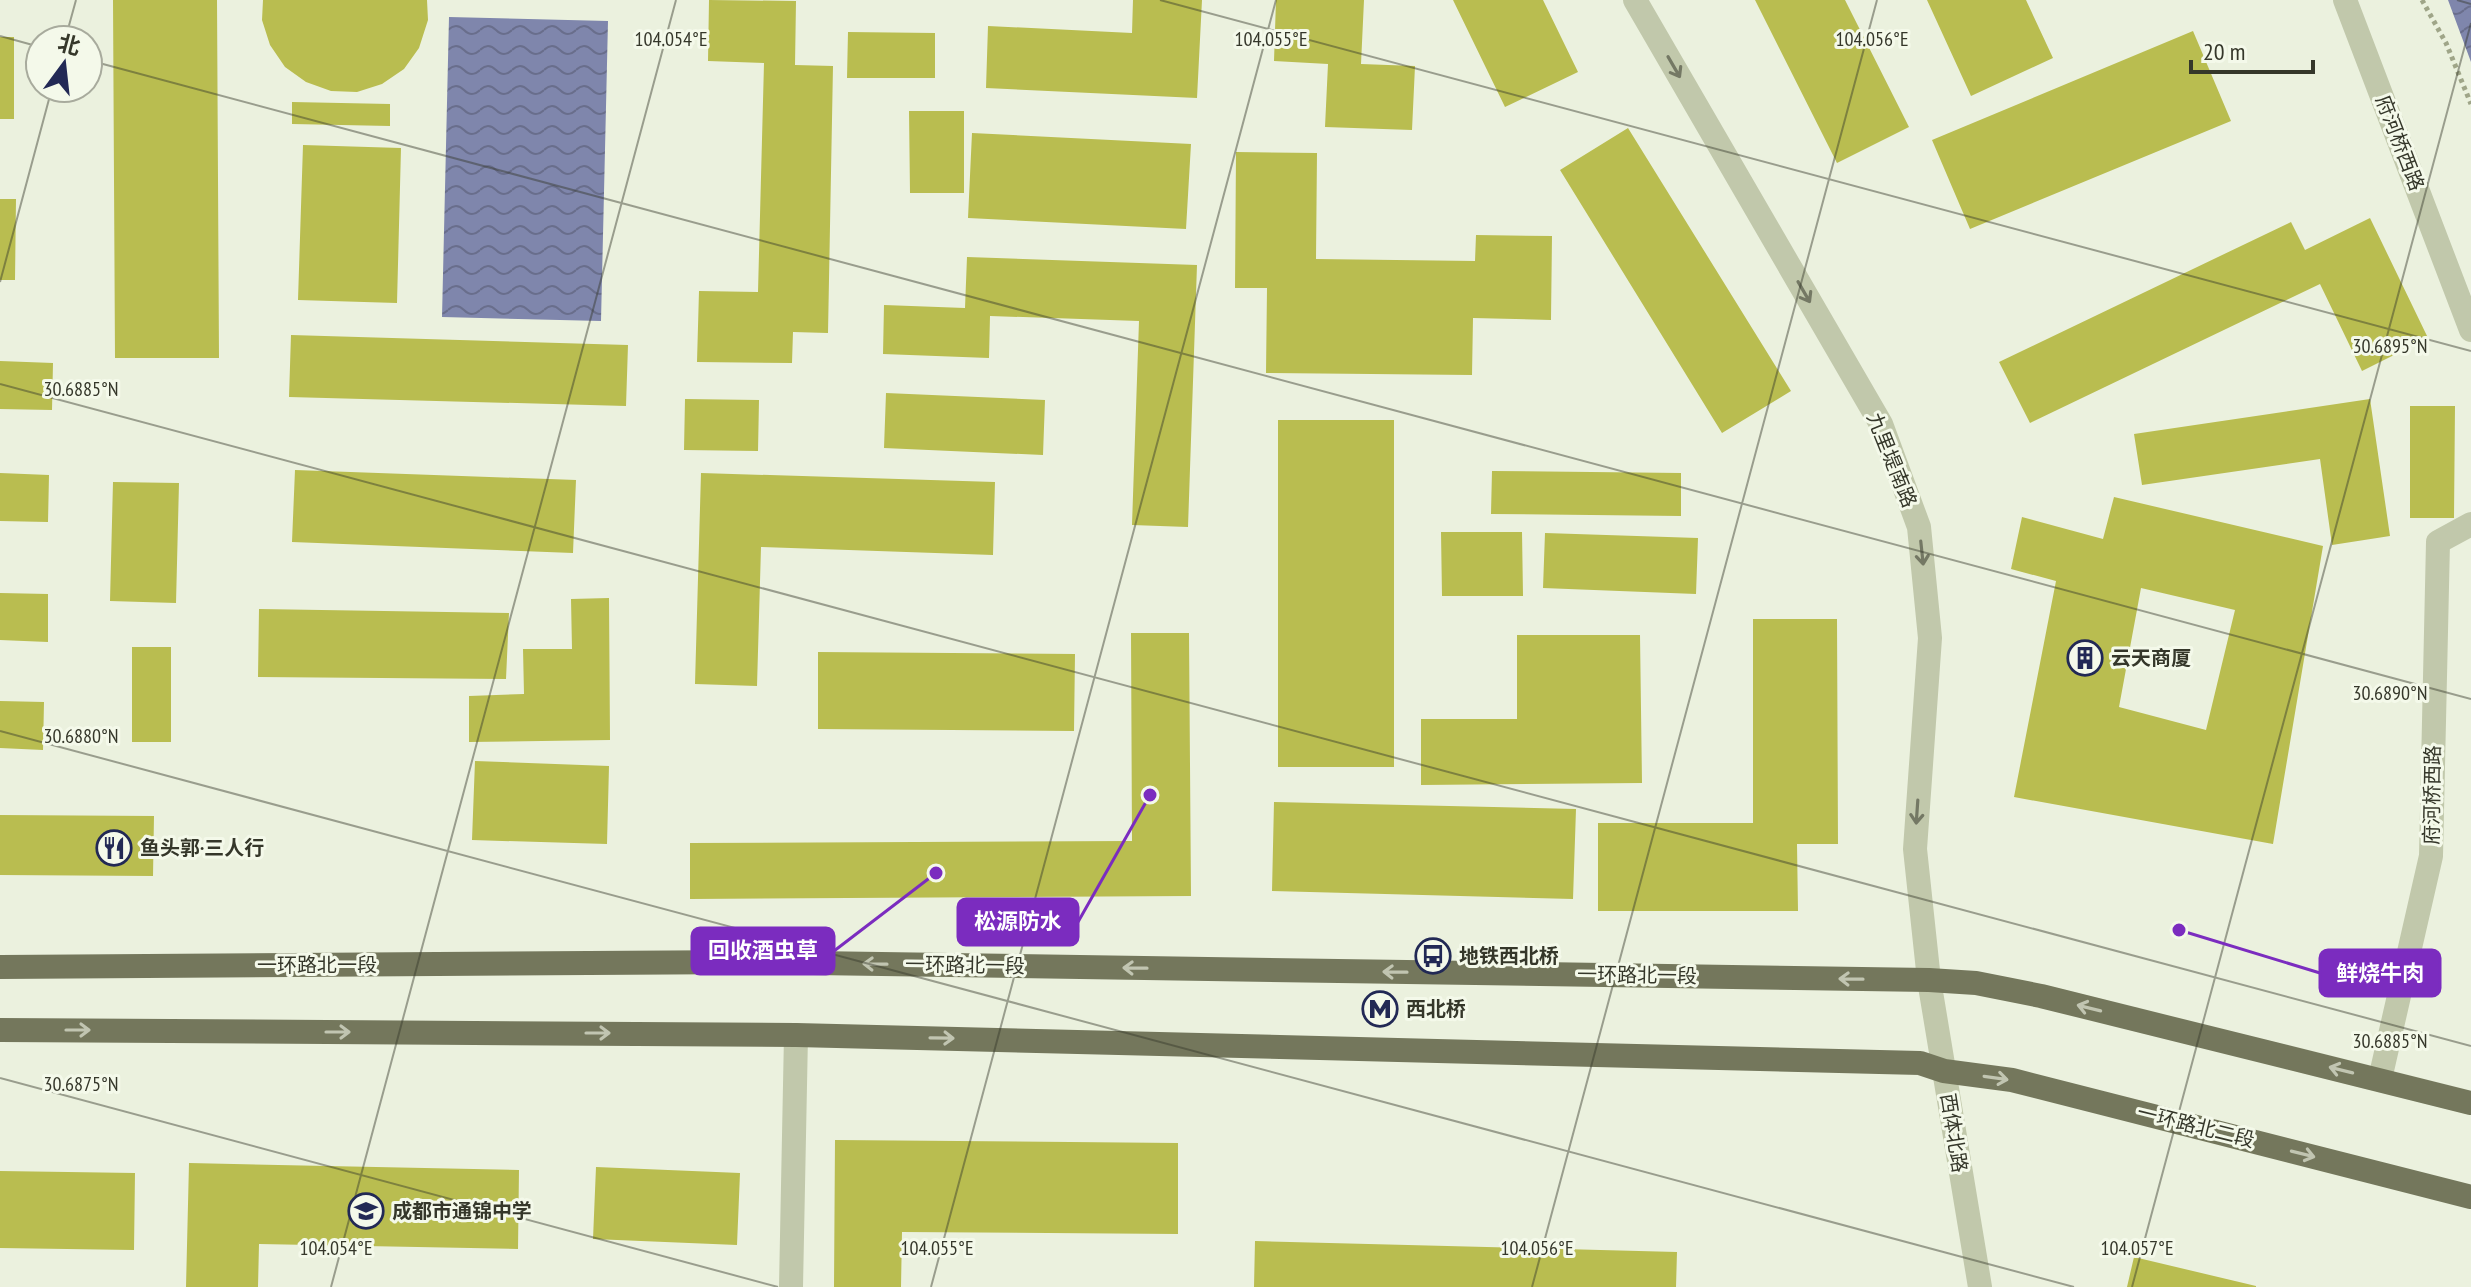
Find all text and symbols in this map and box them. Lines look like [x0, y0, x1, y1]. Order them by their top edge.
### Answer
north arrow [24, 24, 104, 104]
scale bar [2191, 24, 2313, 74]
text: 104.054°E [635, 26, 707, 52]
text: 104.055°E [1235, 26, 1307, 52]
text: 104.056°E [1836, 26, 1908, 52]
text: 北 [55, 28, 83, 61]
text: 20 m [2203, 36, 2245, 67]
one-way arrow [1667, 55, 1682, 79]
street label: 府河桥西路 [2370, 92, 2430, 194]
one-way arrow [1796, 280, 1812, 303]
text: 30.6895°N [2352, 333, 2428, 359]
text: 30.6885°N [43, 376, 119, 402]
street label: 九里堤南路 [1861, 409, 1923, 511]
one-way arrow [1914, 539, 1929, 566]
building icon: 云天商厦 [2066, 639, 2104, 677]
place label: 云天商厦 [2111, 645, 2191, 671]
text: 30.6890°N [2352, 680, 2428, 706]
text: 30.6880°N [43, 723, 119, 749]
street label: 府河桥西路 [2418, 745, 2446, 845]
one-way arrow [1909, 798, 1924, 825]
restaurant icon: 鱼头郭·三人行 [95, 829, 133, 867]
place label: 鱼头郭·三人行 [140, 835, 264, 861]
callout: 松源防水 [958, 899, 1078, 945]
text: 松源防水 [974, 907, 1062, 935]
callout: 回收酒虫草 [692, 928, 834, 974]
text: 回收酒虫草 [708, 936, 818, 964]
bus stop icon: 地铁西北桥 [1414, 937, 1452, 975]
place label: 地铁西北桥 [1459, 943, 1559, 969]
callout: 鲜烧牛肉 [2320, 950, 2440, 996]
street label: 一环路北一段 [905, 951, 1025, 979]
street label: 一环路北一段 [257, 952, 377, 978]
one-way arrow [862, 956, 889, 972]
text: 鲜烧牛肉 [2336, 959, 2424, 987]
one-way arrow [1122, 960, 1149, 976]
street label: 一环路北一段 [1577, 961, 1697, 989]
one-way arrow [1382, 964, 1409, 980]
one-way arrow [1838, 971, 1865, 987]
metro station icon: 西北桥 [1361, 990, 1399, 1028]
place label: 西北桥 [1406, 996, 1466, 1022]
one-way arrow [2076, 999, 2102, 1014]
one-way arrow [64, 1022, 91, 1038]
one-way arrow [324, 1024, 351, 1040]
one-way arrow [584, 1026, 611, 1041]
text: 30.6885°N [2352, 1028, 2428, 1054]
one-way arrow [928, 1031, 955, 1046]
one-way arrow [2329, 1061, 2355, 1076]
text: 30.6875°N [43, 1071, 119, 1097]
one-way arrow [1983, 1071, 2008, 1086]
street label: 西体北路 [1935, 1091, 1973, 1175]
street label: 一环路北二段 [2135, 1099, 2257, 1153]
one-way arrow [2289, 1147, 2315, 1162]
school or university icon: 成都市通锦中学 [347, 1192, 385, 1230]
place label: 成都市通锦中学 [392, 1198, 532, 1224]
text: 104.054°E [300, 1235, 372, 1261]
text: 104.055°E [901, 1235, 973, 1261]
text: 104.056°E [1501, 1235, 1573, 1261]
text: 104.057°E [2101, 1235, 2173, 1261]

